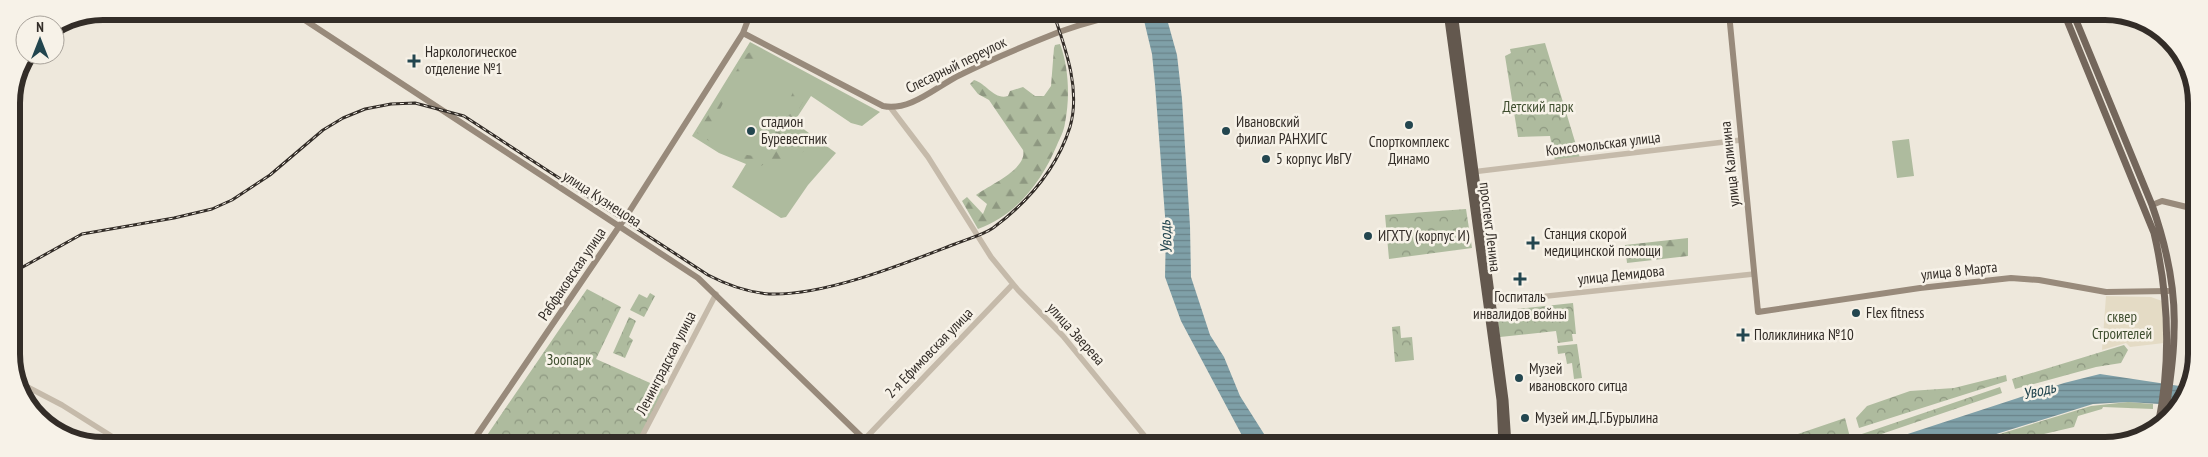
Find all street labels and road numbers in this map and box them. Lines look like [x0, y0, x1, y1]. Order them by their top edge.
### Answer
street label: Слесарный переулок [902, 32, 1009, 97]
street label: улица Калинина [1716, 120, 1743, 208]
street label: Комсомольская улица [1545, 127, 1661, 160]
street label: улица Кузнецова [559, 166, 645, 231]
street label: проспект Ленина [1476, 181, 1505, 273]
street label: Рабфаковская улица [533, 224, 610, 324]
street label: улица 8 Марта [1920, 257, 1998, 284]
street label: улица Демидова [1577, 260, 1665, 289]
street label: улица Зверева [1043, 299, 1109, 369]
street label: 2-я Ефимовская улица [881, 303, 977, 402]
street label: Ленинградская улица [631, 308, 700, 419]

